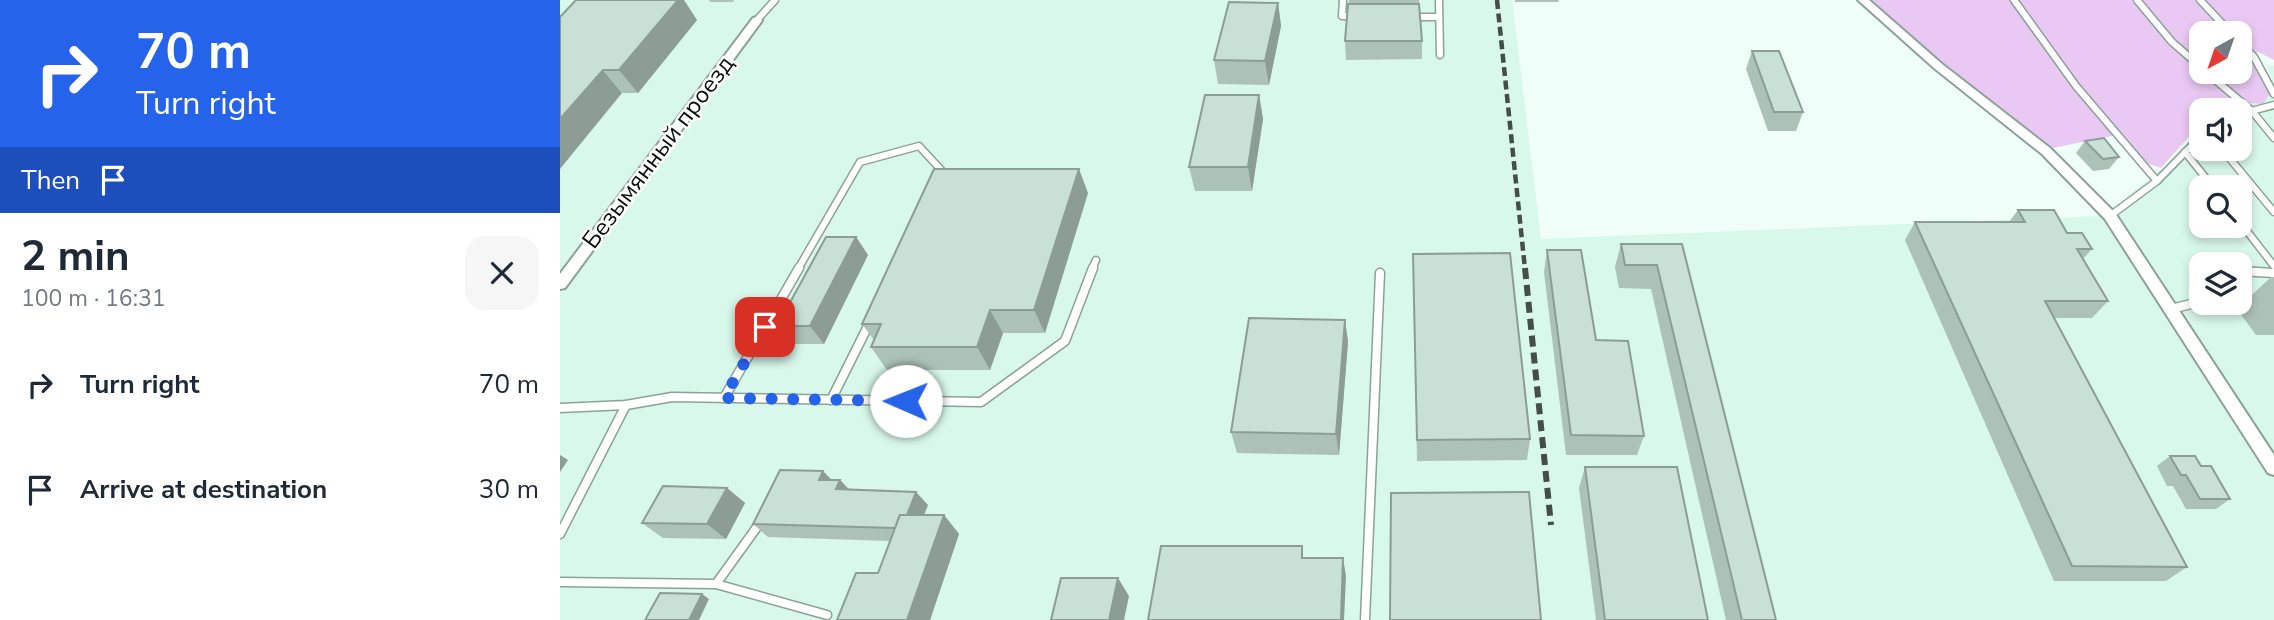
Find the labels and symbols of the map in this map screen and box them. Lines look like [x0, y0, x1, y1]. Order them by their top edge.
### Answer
north arrow [2189, 21, 2252, 84]
street label: Безымянный проезд [575, 49, 741, 255]
pin [735, 297, 795, 357]
position arrow [869, 364, 943, 438]

